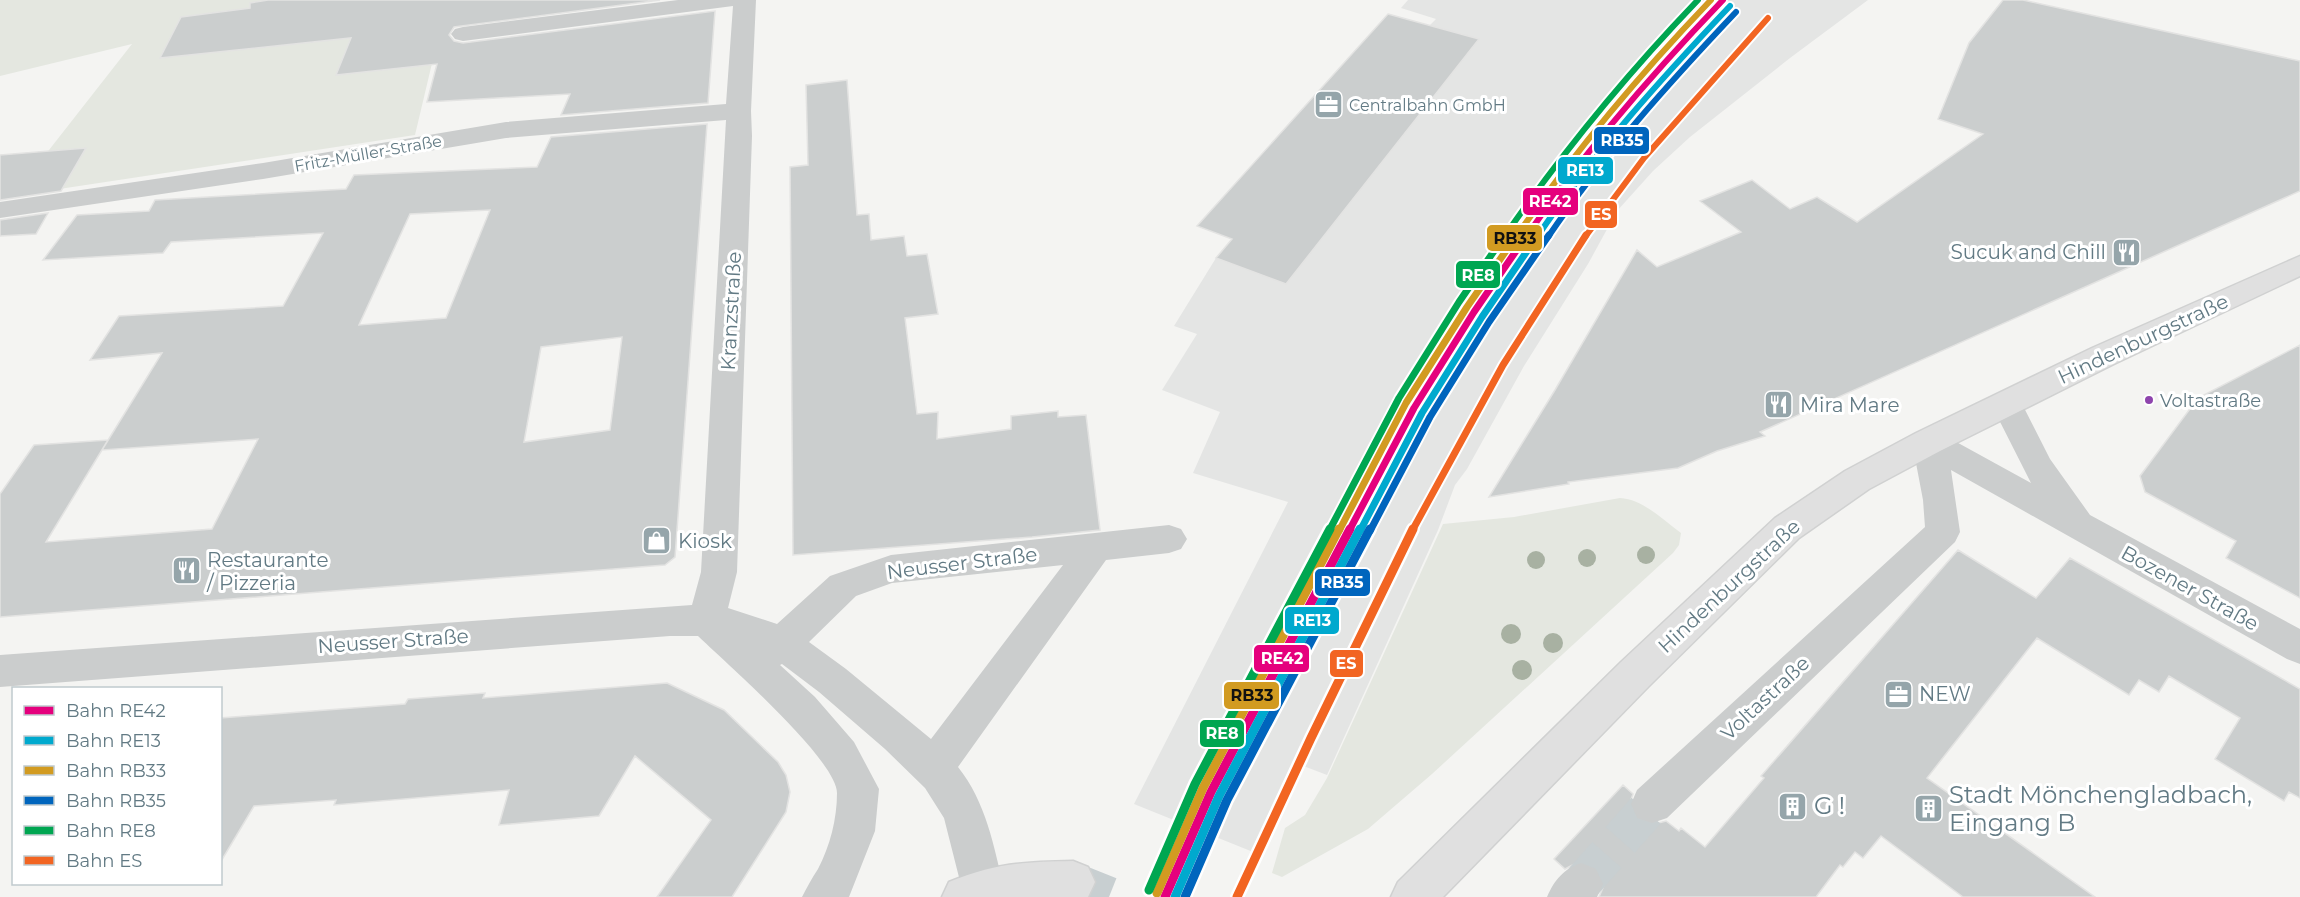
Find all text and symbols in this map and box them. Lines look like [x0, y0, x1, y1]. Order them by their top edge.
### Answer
office icon: Centralbahn GmbH [1312, 89, 1344, 121]
place label: Centralbahn GmbH [1349, 96, 1506, 115]
line badge: RB35 [1593, 126, 1650, 155]
street label: Fritz-Müller-Straße [293, 131, 443, 176]
text: RB35 [1601, 131, 1644, 150]
line badge: RE13 [1557, 156, 1614, 185]
text: RE13 [1566, 161, 1604, 180]
line badge: RE42 [1522, 187, 1579, 216]
text: RE42 [1529, 192, 1571, 211]
line badge: ES [1584, 200, 1618, 229]
text: ES [1591, 205, 1611, 224]
line badge: RB33 [1486, 224, 1543, 252]
text: RB33 [1494, 229, 1536, 248]
restaurant icon: Sucuk and Chill [2111, 236, 2143, 268]
place label: Sucuk and Chill [1950, 240, 2106, 264]
street label: Kranzstraße [716, 251, 746, 371]
line badge: RE8 [1455, 260, 1501, 289]
text: RE8 [1462, 266, 1495, 285]
street label: Hindenburgstraße [2054, 289, 2232, 389]
restaurant icon: Mira Mare [1763, 389, 1795, 421]
place label: Voltastraße [2160, 390, 2261, 412]
place label: Mira Mare [1800, 393, 1899, 417]
marker: Voltastraße [2143, 394, 2155, 406]
street label: Hindenburgstraße [1653, 514, 1805, 658]
shop icon: Kiosk [641, 525, 673, 557]
place label: Kiosk [678, 529, 732, 553]
street label: Bozener Straße [2117, 540, 2263, 636]
street label: Neusser Straße [885, 542, 1039, 584]
place label: Restaurante / Pizzeria [206, 548, 329, 595]
restaurant icon: Restaurante / Pizzeria [170, 555, 202, 587]
line badge: RB35 [1314, 568, 1371, 597]
text: RB35 [1321, 573, 1364, 592]
line badge: RE13 [1284, 606, 1340, 635]
text: RE13 [1293, 611, 1331, 630]
street label: Neusser Straße [317, 624, 469, 658]
line badge: RE42 [1253, 644, 1310, 673]
text: RE42 [1261, 649, 1303, 668]
line badge: ES [1329, 649, 1364, 678]
street label: Voltastraße [1716, 651, 1814, 745]
text: ES [1336, 654, 1356, 673]
office icon: NEW [1882, 678, 1914, 710]
line badge: RB33 [1223, 681, 1280, 710]
place label: NEW [1919, 682, 1971, 706]
text: RB33 [1231, 686, 1273, 705]
legend [12, 687, 222, 885]
text: Bahn RE42 [66, 700, 166, 722]
line badge: RE8 [1199, 719, 1245, 748]
text: RE8 [1206, 724, 1239, 743]
text: Bahn RE13 [66, 730, 161, 752]
text: Bahn RB33 [66, 760, 166, 782]
place label: Stadt Mönchengladbach, Eingang B [1949, 780, 2252, 837]
text: Bahn RB35 [66, 790, 166, 812]
building icon: G ! [1777, 790, 1809, 822]
place label: G ! [1814, 791, 1845, 820]
building icon: Stadt Mönchengladbach, Eingang B [1912, 793, 1944, 825]
text: Bahn RE8 [66, 820, 156, 842]
text: Bahn ES [66, 850, 142, 872]

